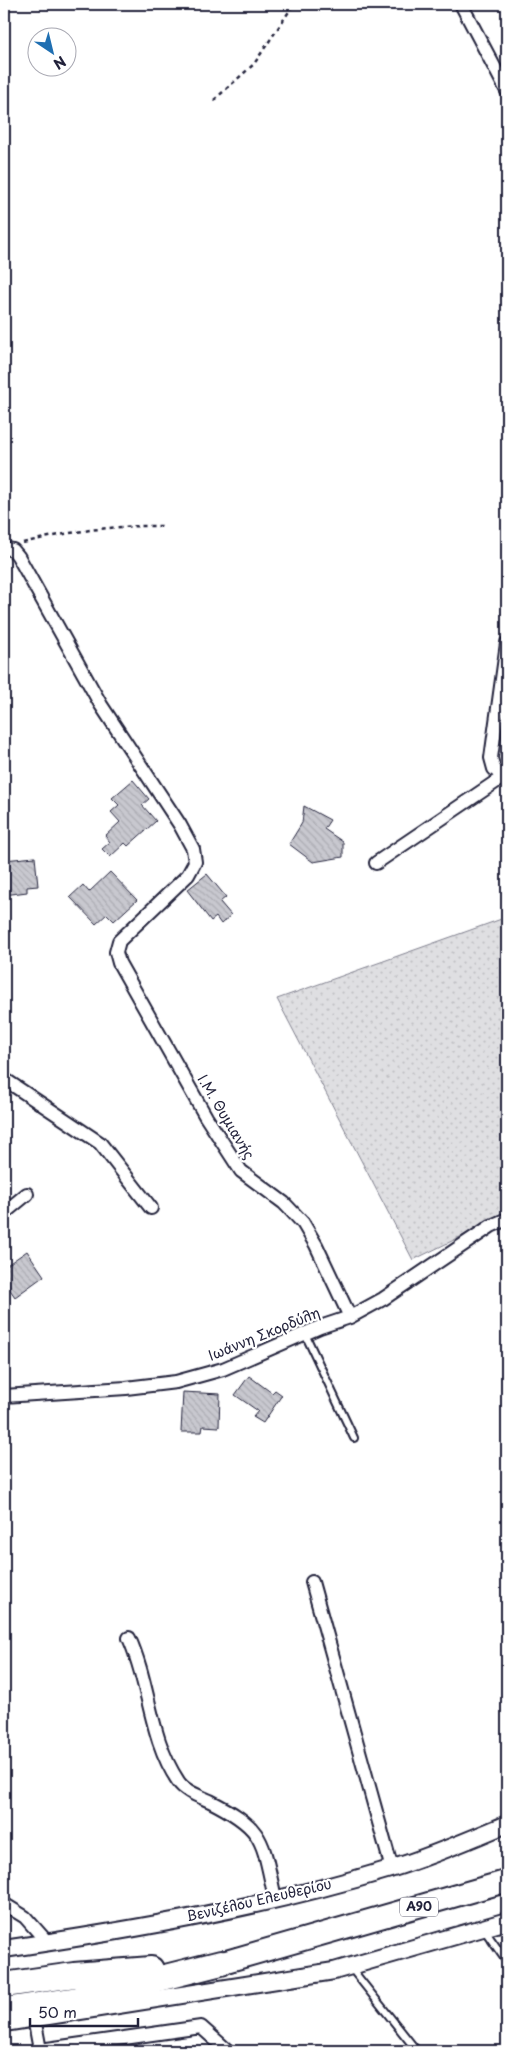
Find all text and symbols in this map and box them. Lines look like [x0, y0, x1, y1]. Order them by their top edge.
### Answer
north arrow [28, 28, 78, 78]
text: N [49, 51, 70, 75]
street label: Ι.Μ. Θυμιανής [193, 1070, 260, 1163]
street label: Ιωάννη Σκορδύλη [205, 1302, 323, 1366]
street label: Βενιζέλου Ελευθερίου [184, 1873, 334, 1926]
road number: Α90 [400, 1898, 438, 1916]
scale bar [30, 1995, 138, 2027]
text: 50 m [38, 2000, 77, 2023]

